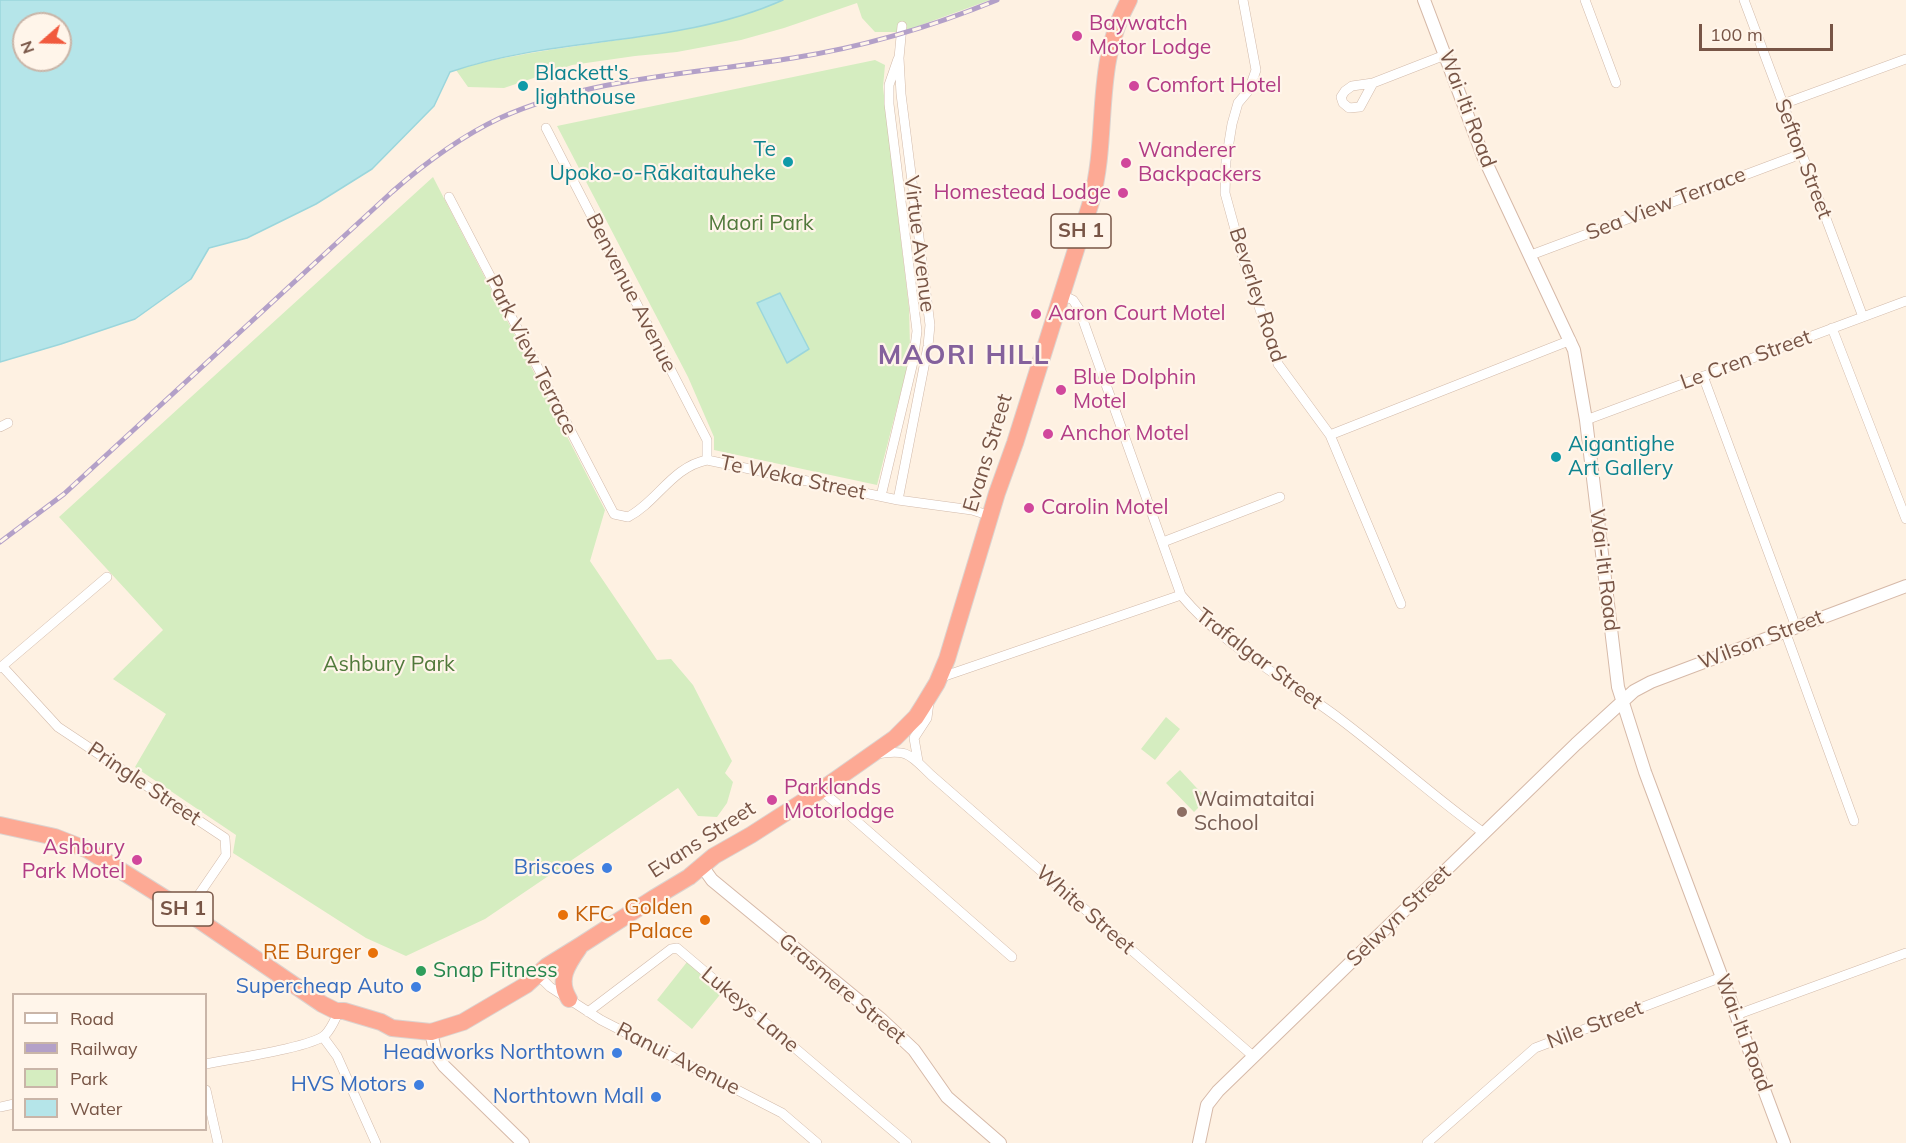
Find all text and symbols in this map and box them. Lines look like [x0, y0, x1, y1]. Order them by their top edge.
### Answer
place label: Baywatch Motor Lodge [1089, 11, 1211, 61]
north arrow [12, 12, 72, 72]
scale bar [1702, 12, 1836, 50]
text: 100 m [1710, 23, 1763, 46]
marker: Baywatch Motor Lodge [1070, 29, 1084, 43]
text: N [15, 38, 38, 57]
street label: Wai-Iti Road [1433, 47, 1501, 171]
place label: Blackett's lighthouse [535, 61, 636, 111]
place label: Comfort Hotel [1146, 73, 1281, 99]
marker: Blackett's lighthouse [516, 79, 530, 93]
marker: Comfort Hotel [1127, 79, 1141, 93]
street label: Sefton Street [1769, 96, 1837, 222]
place label: Te Upoko-o-Rākaitauheke [549, 137, 776, 187]
place label: Wanderer Backpackers [1138, 138, 1262, 188]
marker: Te Upoko-o-Rākaitauheke [781, 155, 795, 169]
marker: Wanderer Backpackers [1119, 156, 1133, 170]
street label: Sea View Terrace [1583, 162, 1749, 246]
street label: Virtue Avenue [898, 174, 940, 314]
place label: Homestead Lodge [933, 180, 1111, 206]
marker: Homestead Lodge [1116, 186, 1130, 200]
street label: Benvenue Avenue [580, 209, 682, 377]
park label: Maori Park [709, 211, 813, 237]
road number: SH 1 [1051, 214, 1111, 248]
street label: Beverley Road [1223, 225, 1291, 365]
street label: Park View Terrace [480, 271, 582, 439]
place label: Aaron Court Motel [1048, 301, 1226, 327]
marker: Aaron Court Motel [1029, 307, 1043, 321]
street label: Le Cren Street [1677, 325, 1815, 395]
district label: MAORI HILL [878, 340, 1050, 372]
place label: Blue Dolphin Motel [1073, 365, 1196, 415]
marker: Blue Dolphin Motel [1054, 383, 1068, 397]
street label: Evans Street [958, 391, 1018, 515]
place label: Anchor Motel [1060, 421, 1189, 447]
marker: Anchor Motel [1041, 427, 1055, 441]
place label: Aigantighe Art Gallery [1568, 432, 1675, 482]
street label: Te Weka Street [718, 450, 868, 506]
marker: Aigantighe Art Gallery [1549, 450, 1563, 464]
place label: Carolin Motel [1041, 495, 1168, 521]
marker: Carolin Motel [1022, 501, 1036, 515]
street label: Wai-Iti Road [1584, 507, 1624, 633]
street label: Trafalgar Street [1191, 603, 1327, 715]
street label: Wilson Street [1695, 605, 1827, 675]
park label: Ashbury Park [323, 652, 455, 678]
street label: Pringle Street [83, 737, 205, 831]
place label: Parklands Motorlodge [784, 775, 894, 825]
place label: Waimataitai School [1194, 787, 1315, 837]
marker: Parklands Motorlodge [765, 793, 779, 807]
street label: Evans Street [644, 796, 760, 884]
marker: Waimataitai School [1175, 805, 1189, 819]
place label: Ashbury Park Motel [22, 835, 125, 885]
marker: Ashbury Park Motel [130, 853, 144, 867]
place label: Briscoes [514, 855, 595, 881]
street label: White Street [1030, 860, 1140, 960]
street label: Selwyn Street [1342, 860, 1456, 972]
marker: Briscoes [600, 861, 614, 875]
road number: SH 1 [153, 892, 213, 926]
place label: Golden Palace [624, 895, 693, 945]
place label: KFC [575, 902, 614, 928]
marker: KFC [556, 908, 570, 922]
marker: Golden Palace [698, 913, 712, 927]
street label: Grasmere Street [773, 928, 911, 1050]
place label: RE Burger [263, 940, 361, 966]
marker: RE Burger [366, 946, 380, 960]
place label: Snap Fitness [433, 958, 558, 984]
street label: Lukeys Lane [696, 962, 804, 1058]
marker: Snap Fitness [414, 964, 428, 978]
street label: Wai-Iti Road [1709, 971, 1777, 1095]
place label: Supercheap Auto [236, 974, 404, 1000]
marker: Supercheap Auto [409, 980, 423, 994]
legend [12, 993, 207, 1131]
street label: Nile Street [1543, 995, 1647, 1055]
text: Road [70, 1007, 114, 1030]
street label: Ranui Avenue [612, 1017, 744, 1101]
text: Railway [70, 1037, 138, 1060]
place label: Headworks Northtown [383, 1040, 605, 1066]
marker: Headworks Northtown [610, 1046, 624, 1060]
text: Park [70, 1067, 108, 1090]
place label: HVS Motors [291, 1072, 407, 1098]
marker: HVS Motors [412, 1078, 426, 1092]
place label: Northtown Mall [493, 1084, 644, 1110]
marker: Northtown Mall [649, 1090, 663, 1104]
text: Water [70, 1097, 122, 1120]

